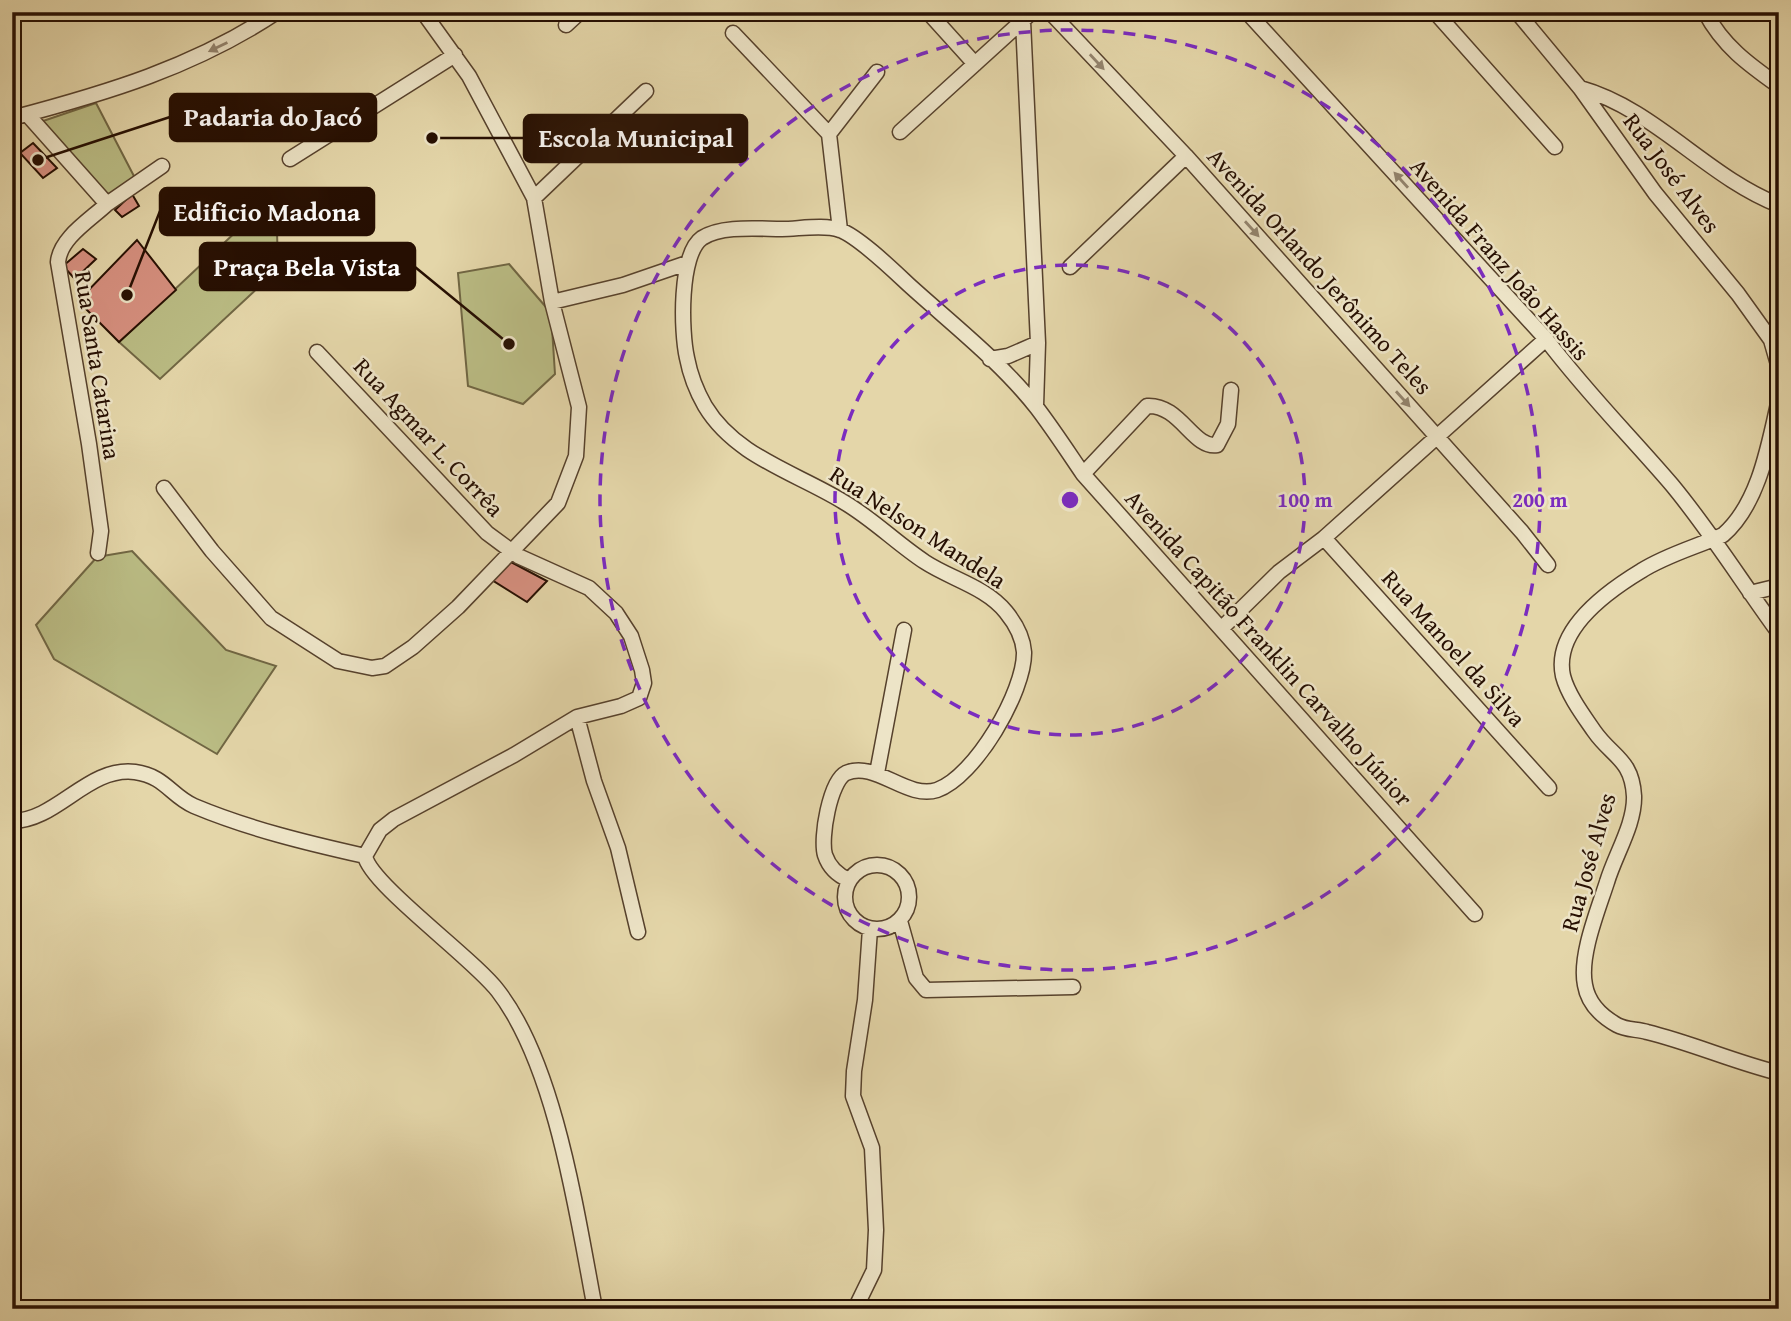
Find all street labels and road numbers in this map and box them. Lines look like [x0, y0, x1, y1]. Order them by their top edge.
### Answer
street label: Rua José Alves [1615, 105, 1729, 241]
street label: Avenida Orlando Jerônimo Teles [1199, 140, 1441, 402]
street label: Avenida Franz João Hassis [1402, 150, 1598, 368]
street label: Rua Santa Catarina [66, 268, 130, 463]
street label: Rua Agmar L. Corrêa [346, 350, 513, 525]
street label: Rua Nelson Mandela [823, 457, 1014, 598]
street label: Avenida Capitão Franklin Carvalho Júnior [1117, 482, 1421, 814]
street label: Rua Manoel da Silva [1374, 562, 1535, 735]
street label: Rua José Alves [1551, 789, 1625, 935]

